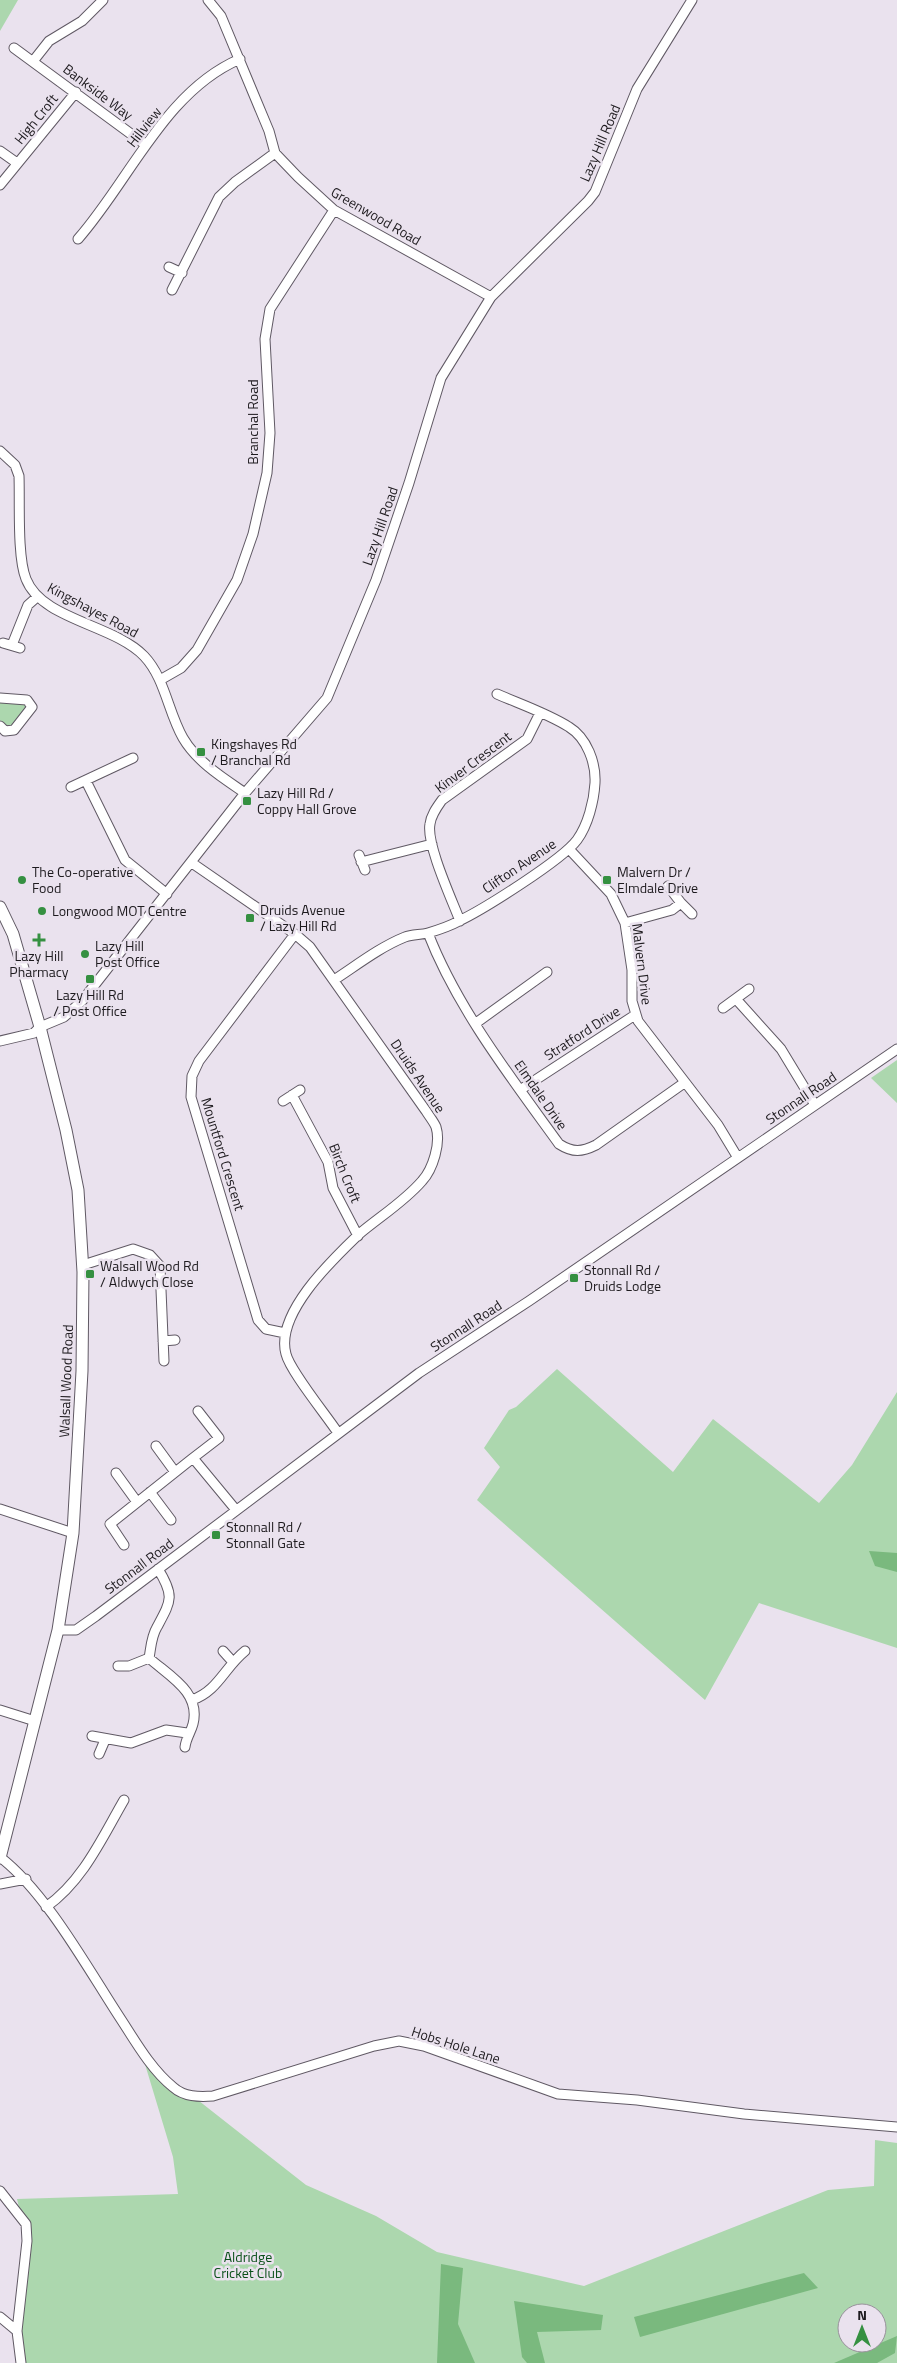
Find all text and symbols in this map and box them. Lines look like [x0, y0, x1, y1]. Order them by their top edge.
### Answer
street label: Bankside Way [59, 58, 138, 125]
street label: High Croft [9, 89, 63, 148]
street label: Lazy Hill Road [574, 101, 625, 185]
street label: Hillview [121, 102, 166, 151]
street label: Greenwood Road [327, 181, 425, 250]
street label: Branchal Road [242, 379, 263, 465]
street label: Lazy Hill Road [356, 484, 403, 568]
street label: Kingshayes Road [44, 577, 142, 642]
street label: Kinver Crescent [430, 726, 516, 797]
place label: Kingshayes Rd / Branchal Rd [211, 733, 297, 770]
marker: Kingshayes Rd / Branchal Rd [195, 746, 207, 758]
place label: Lazy Hill Rd / Coppy Hall Grove [257, 782, 357, 819]
marker: Lazy Hill Rd / Coppy Hall Grove [241, 795, 253, 807]
street label: Clifton Avenue [478, 833, 560, 898]
place label: The Co-operative Food [32, 861, 133, 898]
place label: Malvern Dr / Elmdale Drive [617, 861, 698, 898]
marker: The Co-operative Food [16, 874, 28, 886]
marker: Malvern Dr / Elmdale Drive [601, 874, 613, 886]
place label: Druids Avenue / Lazy Hill Rd [260, 899, 345, 936]
place label: Longwood MOT Centre [52, 900, 186, 921]
marker: Longwood MOT Centre [36, 905, 48, 917]
marker: Druids Avenue / Lazy Hill Rd [244, 912, 256, 924]
street label: Malvern Drive [627, 922, 658, 1006]
marker: Lazy Hill Pharmacy [33, 934, 45, 946]
place label: Lazy Hill Post Office [95, 935, 160, 972]
place label: Lazy Hill Pharmacy [9, 945, 69, 982]
marker: Lazy Hill Post Office [79, 948, 91, 960]
marker: Lazy Hill Rd / Post Office [84, 973, 96, 985]
place label: Lazy Hill Rd / Post Office [53, 984, 127, 1021]
street label: Stratford Drive [540, 1000, 624, 1065]
street label: Druids Avenue [386, 1035, 451, 1117]
street label: Elmdale Drive [510, 1055, 573, 1134]
street label: Stonnall Road [761, 1066, 840, 1129]
street label: Mountford Crescent [196, 1095, 251, 1213]
street label: Birch Croft [324, 1140, 367, 1206]
place label: Walsall Wood Rd / Aldwych Close [100, 1255, 199, 1292]
place label: Stonnall Rd / Druids Lodge [584, 1259, 661, 1296]
marker: Walsall Wood Rd / Aldwych Close [84, 1268, 96, 1280]
marker: Stonnall Rd / Druids Lodge [568, 1272, 580, 1284]
street label: Stonnall Road [426, 1295, 506, 1357]
street label: Walsall Wood Road [53, 1324, 78, 1438]
place label: Stonnall Rd / Stonnall Gate [226, 1516, 305, 1553]
marker: Stonnall Rd / Stonnall Gate [210, 1529, 222, 1541]
street label: Stonnall Road [100, 1533, 178, 1599]
street label: Hobs Hole Lane [409, 2020, 503, 2069]
park label: Aldridge Cricket Club [214, 2246, 282, 2283]
north arrow [837, 2303, 887, 2353]
text: N [857, 2304, 867, 2325]

